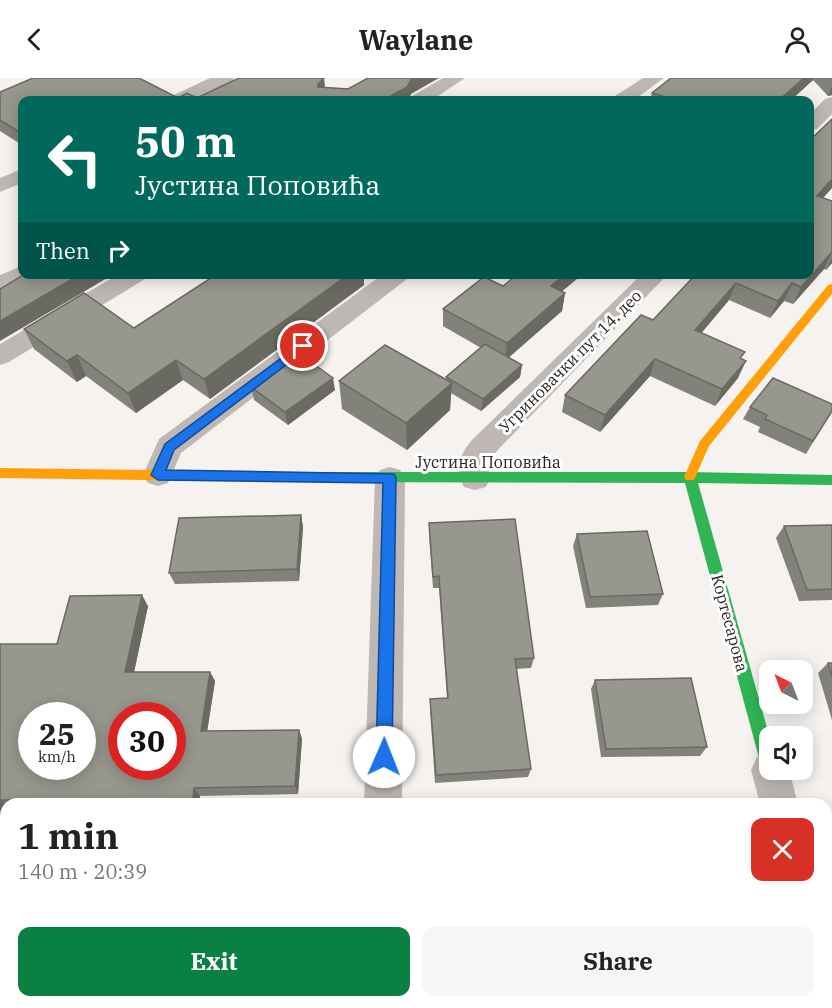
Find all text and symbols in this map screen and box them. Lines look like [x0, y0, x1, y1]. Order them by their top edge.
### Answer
text: Waylane [359, 22, 473, 57]
icon: back [18, 23, 51, 56]
icon: person [781, 23, 814, 56]
text: 50 m [135, 114, 236, 169]
icon: left [36, 120, 114, 198]
text: Јустина Поповића [135, 167, 380, 202]
icon: right [102, 234, 135, 267]
text: Then [36, 236, 90, 265]
street label: Угриновачки пут 14. део [494, 285, 646, 437]
pin [277, 320, 328, 371]
icon: arrive [286, 329, 319, 362]
street label: Јустина Поповића [415, 452, 561, 472]
street label: Кортесарова [707, 572, 753, 674]
north arrow [759, 660, 813, 714]
map controls [759, 660, 813, 780]
speed limit sign: 30 [108, 702, 186, 780]
text: 25 [39, 714, 75, 753]
position arrow [352, 725, 416, 789]
button: sound [759, 726, 813, 780]
text: km/h [38, 747, 76, 766]
text: 1 min [18, 812, 119, 859]
button: close [751, 818, 814, 881]
text: 140 m · 20:39 [18, 858, 147, 885]
button: Exit [18, 927, 410, 996]
button: Share [422, 927, 814, 996]

